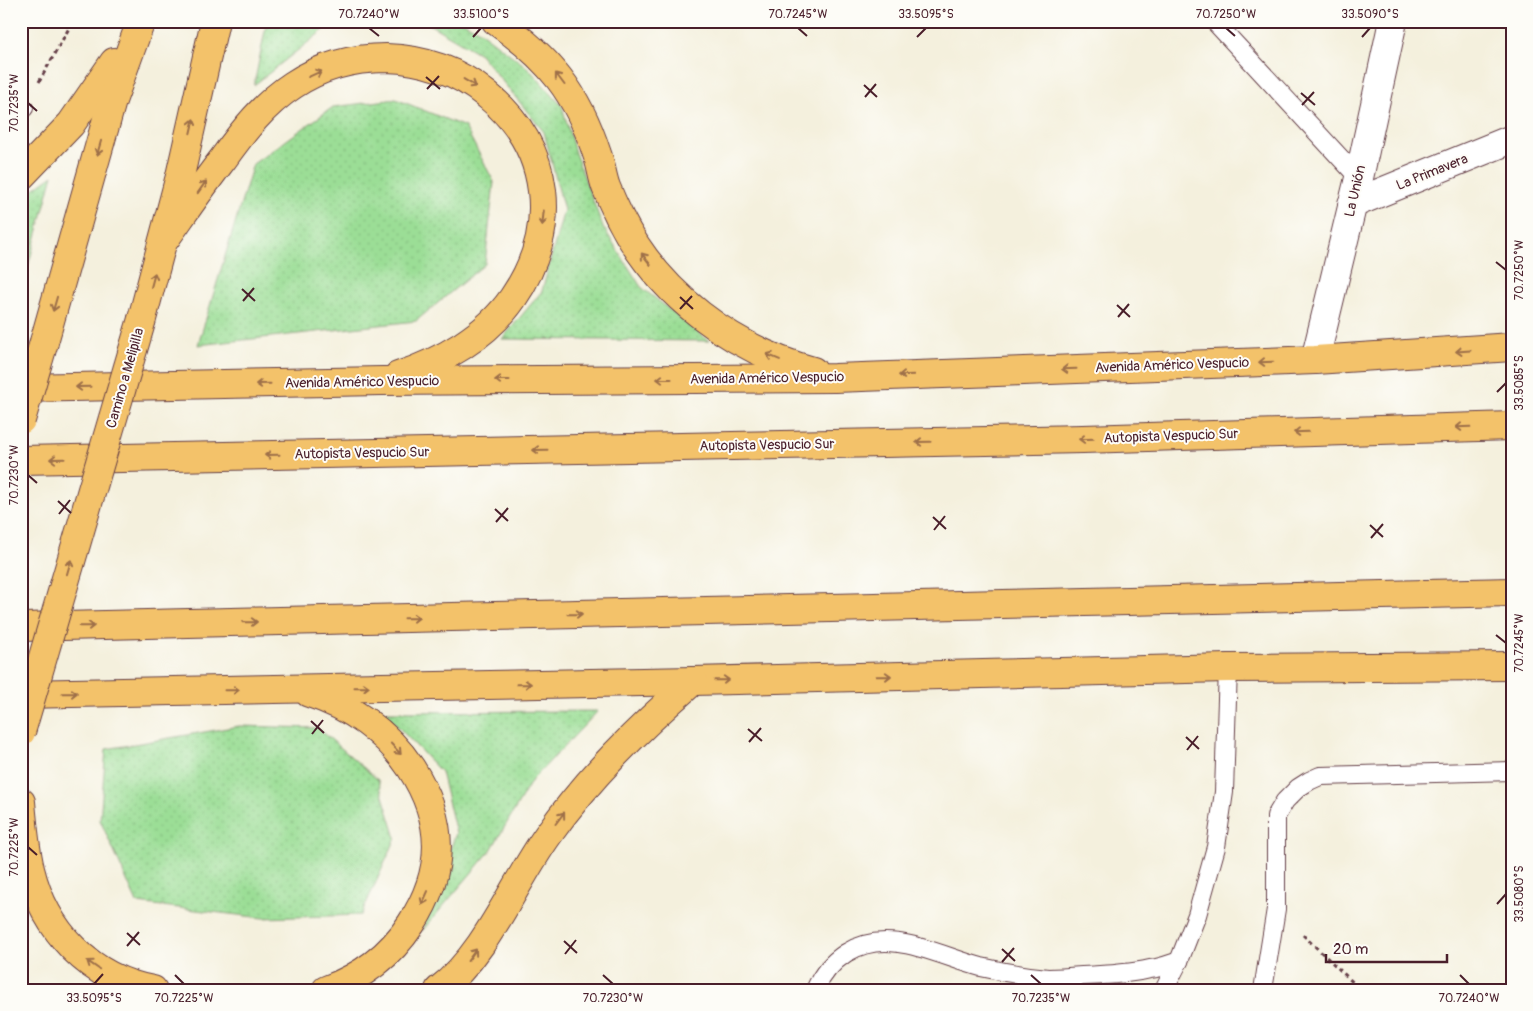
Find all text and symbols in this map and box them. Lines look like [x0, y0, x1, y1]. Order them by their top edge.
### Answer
text: 70.7240°W [339, 7, 399, 22]
text: 33.5100°S [453, 7, 509, 22]
text: 70.7245°W [768, 7, 828, 22]
text: 33.5095°S [898, 7, 954, 22]
text: 70.7250°W [1196, 7, 1256, 22]
text: 33.5090°S [1341, 7, 1399, 22]
one-way arrow [307, 68, 322, 78]
one-way arrow [555, 72, 565, 86]
text: 70.7235°W [7, 74, 22, 132]
one-way arrow [462, 78, 476, 88]
one-way arrow [187, 119, 197, 135]
one-way arrow [93, 139, 103, 155]
street label: La Primavera [1394, 150, 1470, 194]
street label: La Unión [1341, 163, 1369, 219]
one-way arrow [197, 181, 207, 195]
one-way arrow [538, 210, 548, 226]
text: 70.7250°W [1512, 240, 1527, 300]
one-way arrow [640, 253, 651, 266]
one-way arrow [148, 273, 158, 289]
one-way arrow [49, 296, 59, 312]
street label: Camino a Melipilla [103, 326, 147, 430]
one-way arrow [1455, 346, 1471, 355]
one-way arrow [766, 351, 781, 361]
street label: Avenida Américo Vespucio [1095, 354, 1250, 376]
text: 33.5085°S [1512, 355, 1527, 411]
one-way arrow [1258, 357, 1274, 366]
one-way arrow [1061, 364, 1077, 374]
street label: Avenida Américo Vespucio [690, 368, 845, 388]
one-way arrow [898, 370, 914, 380]
street label: Avenida Américo Vespucio [285, 372, 440, 392]
one-way arrow [656, 374, 672, 384]
one-way arrow [494, 375, 510, 385]
one-way arrow [255, 379, 271, 388]
one-way arrow [75, 382, 92, 392]
one-way arrow [1455, 423, 1471, 432]
street label: Autopista Vespucio Sur [1103, 425, 1239, 447]
one-way arrow [1293, 428, 1309, 437]
one-way arrow [1078, 434, 1094, 444]
street label: Autopista Vespucio Sur [699, 435, 835, 455]
one-way arrow [915, 437, 932, 447]
street label: Autopista Vespucio Sur [294, 443, 430, 463]
text: 70.7230°W [7, 445, 22, 505]
one-way arrow [532, 445, 548, 455]
one-way arrow [265, 450, 281, 460]
one-way arrow [50, 454, 66, 464]
one-way arrow [65, 560, 75, 576]
one-way arrow [566, 609, 583, 619]
one-way arrow [404, 613, 420, 623]
text: 70.7245°W [1512, 613, 1527, 673]
one-way arrow [242, 617, 258, 627]
one-way arrow [79, 621, 95, 630]
one-way arrow [876, 671, 892, 681]
one-way arrow [714, 675, 730, 685]
one-way arrow [516, 679, 532, 689]
one-way arrow [354, 683, 370, 692]
one-way arrow [224, 685, 240, 695]
one-way arrow [62, 688, 78, 698]
one-way arrow [390, 742, 402, 755]
one-way arrow [555, 812, 566, 825]
text: 70.7225°W [7, 818, 22, 876]
text: 33.5080°S [1512, 865, 1527, 923]
one-way arrow [419, 890, 429, 905]
scale bar [1326, 931, 1447, 963]
text: 20 m [1333, 940, 1368, 959]
one-way arrow [467, 948, 477, 962]
one-way arrow [86, 960, 100, 970]
text: 33.5095°S [66, 991, 122, 1006]
text: 70.7225°W [155, 991, 213, 1006]
text: 70.7230°W [583, 991, 643, 1006]
text: 70.7235°W [1012, 991, 1070, 1006]
text: 70.7240°W [1439, 991, 1499, 1006]

